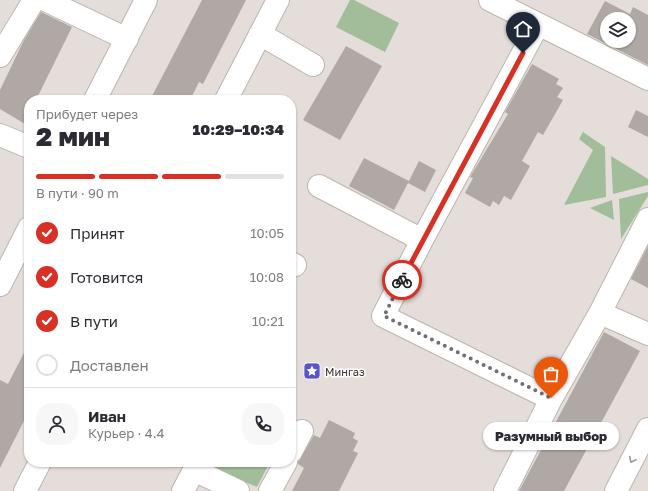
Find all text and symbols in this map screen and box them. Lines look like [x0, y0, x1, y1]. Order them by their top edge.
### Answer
pin [506, 12, 540, 53]
map controls [600, 12, 636, 48]
button: layers [600, 12, 636, 48]
icon: home [512, 18, 534, 40]
text: Прибудет через [36, 106, 138, 122]
text: 10:29–10:34 [192, 120, 284, 138]
text: 2 мин [36, 121, 110, 152]
text: В пути · 90 m [36, 185, 119, 201]
icon: check [36, 222, 58, 244]
text: Принят [70, 224, 125, 242]
text: 10:05 [250, 225, 284, 241]
courier [382, 260, 422, 300]
icon: check [36, 266, 58, 288]
text: Готовится [70, 268, 143, 286]
text: 10:08 [250, 269, 284, 285]
icon: bike [391, 269, 413, 291]
icon: check [36, 310, 58, 332]
text: В пути [70, 312, 118, 330]
text: 10:21 [252, 313, 284, 329]
text: Доставлен [70, 356, 149, 374]
pin [534, 357, 568, 398]
place icon: Мингаз [302, 361, 322, 381]
icon: bag [540, 363, 562, 385]
place label: Мингаз [325, 365, 365, 378]
button: person [36, 403, 78, 445]
button: phone [242, 403, 284, 445]
text: Иван [88, 407, 126, 425]
callout: Разумный выбор [483, 422, 619, 450]
text: Курьер · 4.4 [88, 425, 165, 441]
text: Разумный выбор [495, 428, 607, 444]
one-way arrow [629, 455, 637, 463]

